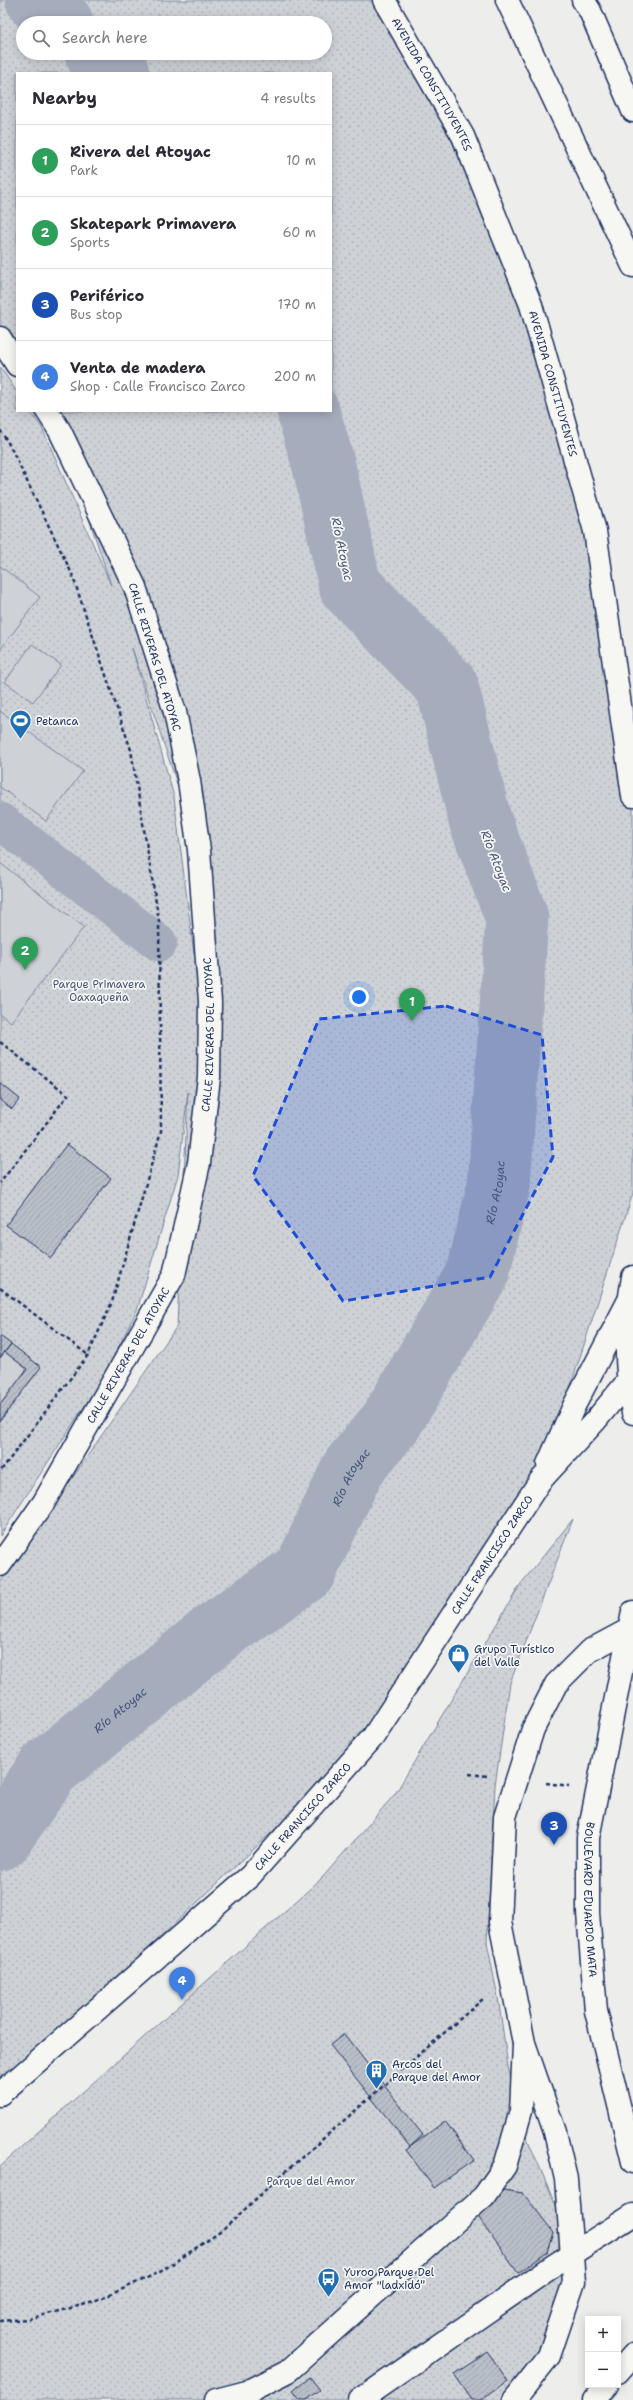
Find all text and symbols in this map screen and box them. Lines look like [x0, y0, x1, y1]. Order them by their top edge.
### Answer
street label: AVENIDA CONSTITUYENTES [388, 15, 475, 153]
search box [16, 16, 332, 60]
icon: search [30, 27, 52, 49]
text: Search here [62, 28, 148, 48]
text: Nearby [32, 87, 97, 109]
text: 4 results [260, 90, 316, 107]
text: Rivera del Atoyac [70, 142, 211, 162]
text: 1 [42, 152, 48, 169]
text: 10 m [286, 152, 316, 169]
text: Park [70, 162, 98, 179]
text: Skatepark Primavera [70, 214, 236, 234]
text: 2 [40, 224, 50, 241]
text: 60 m [283, 224, 316, 241]
text: Sports [70, 234, 110, 251]
text: Periférico [70, 286, 144, 306]
text: 3 [40, 296, 50, 313]
text: 170 m [278, 296, 316, 313]
text: Bus stop [70, 306, 122, 323]
street label: AVENIDA CONSTITUYENTES [525, 309, 581, 458]
text: Venta de madera [70, 358, 206, 378]
text: 4 [40, 368, 50, 385]
text: 200 m [274, 368, 316, 385]
text: Shop · Calle Francisco Zarco [70, 378, 246, 395]
water label: Río Atoyac [327, 516, 357, 582]
street label: CALLE RIVERAS DEL ATOYAC [125, 581, 184, 733]
sports icon: Petanca [8, 708, 34, 741]
place label: Petanca [36, 714, 78, 729]
water label: Río Atoyac [477, 828, 515, 894]
pin: 2 [12, 937, 38, 970]
street label: CALLE RIVERAS DEL ATOYAC [198, 957, 218, 1113]
park label: Parque Primavera Oaxaqueña [53, 977, 145, 1005]
your location [349, 987, 369, 1007]
pin: 1 [399, 988, 425, 1021]
water label: Río Atoyac [482, 1160, 509, 1226]
street label: CALLE RIVERAS DEL ATOYAC [84, 1284, 174, 1426]
water label: Río Atoyac [328, 1445, 374, 1509]
street label: CALLE FRANCISCO ZARCO [448, 1492, 537, 1617]
shop icon: Grupo Turístico del Valle [445, 1642, 471, 1675]
place label: Grupo Turístico del Valle [474, 1642, 555, 1670]
water label: Río Atoyac [90, 1684, 150, 1737]
street label: CALLE FRANCISCO ZARCO [251, 1760, 355, 1874]
pin: 3 [541, 1812, 567, 1845]
street label: BOULEVARD EDUARDO MATA [580, 1821, 600, 1978]
pin: 4 [169, 1967, 195, 2000]
building icon: Arcos del Parque del Amor [364, 2057, 390, 2090]
place label: Arcos del Parque del Amor [392, 2057, 481, 2085]
park label: Parque del Amor [267, 2174, 355, 2189]
bus stop icon: Yuroo Parque Del Amor "ladxidó" [315, 2265, 341, 2298]
place label: Yuroo Parque Del Amor "ladxidó" [344, 2265, 435, 2293]
map controls [585, 2316, 621, 2388]
button: + [585, 2316, 621, 2352]
button: − [585, 2352, 621, 2388]

